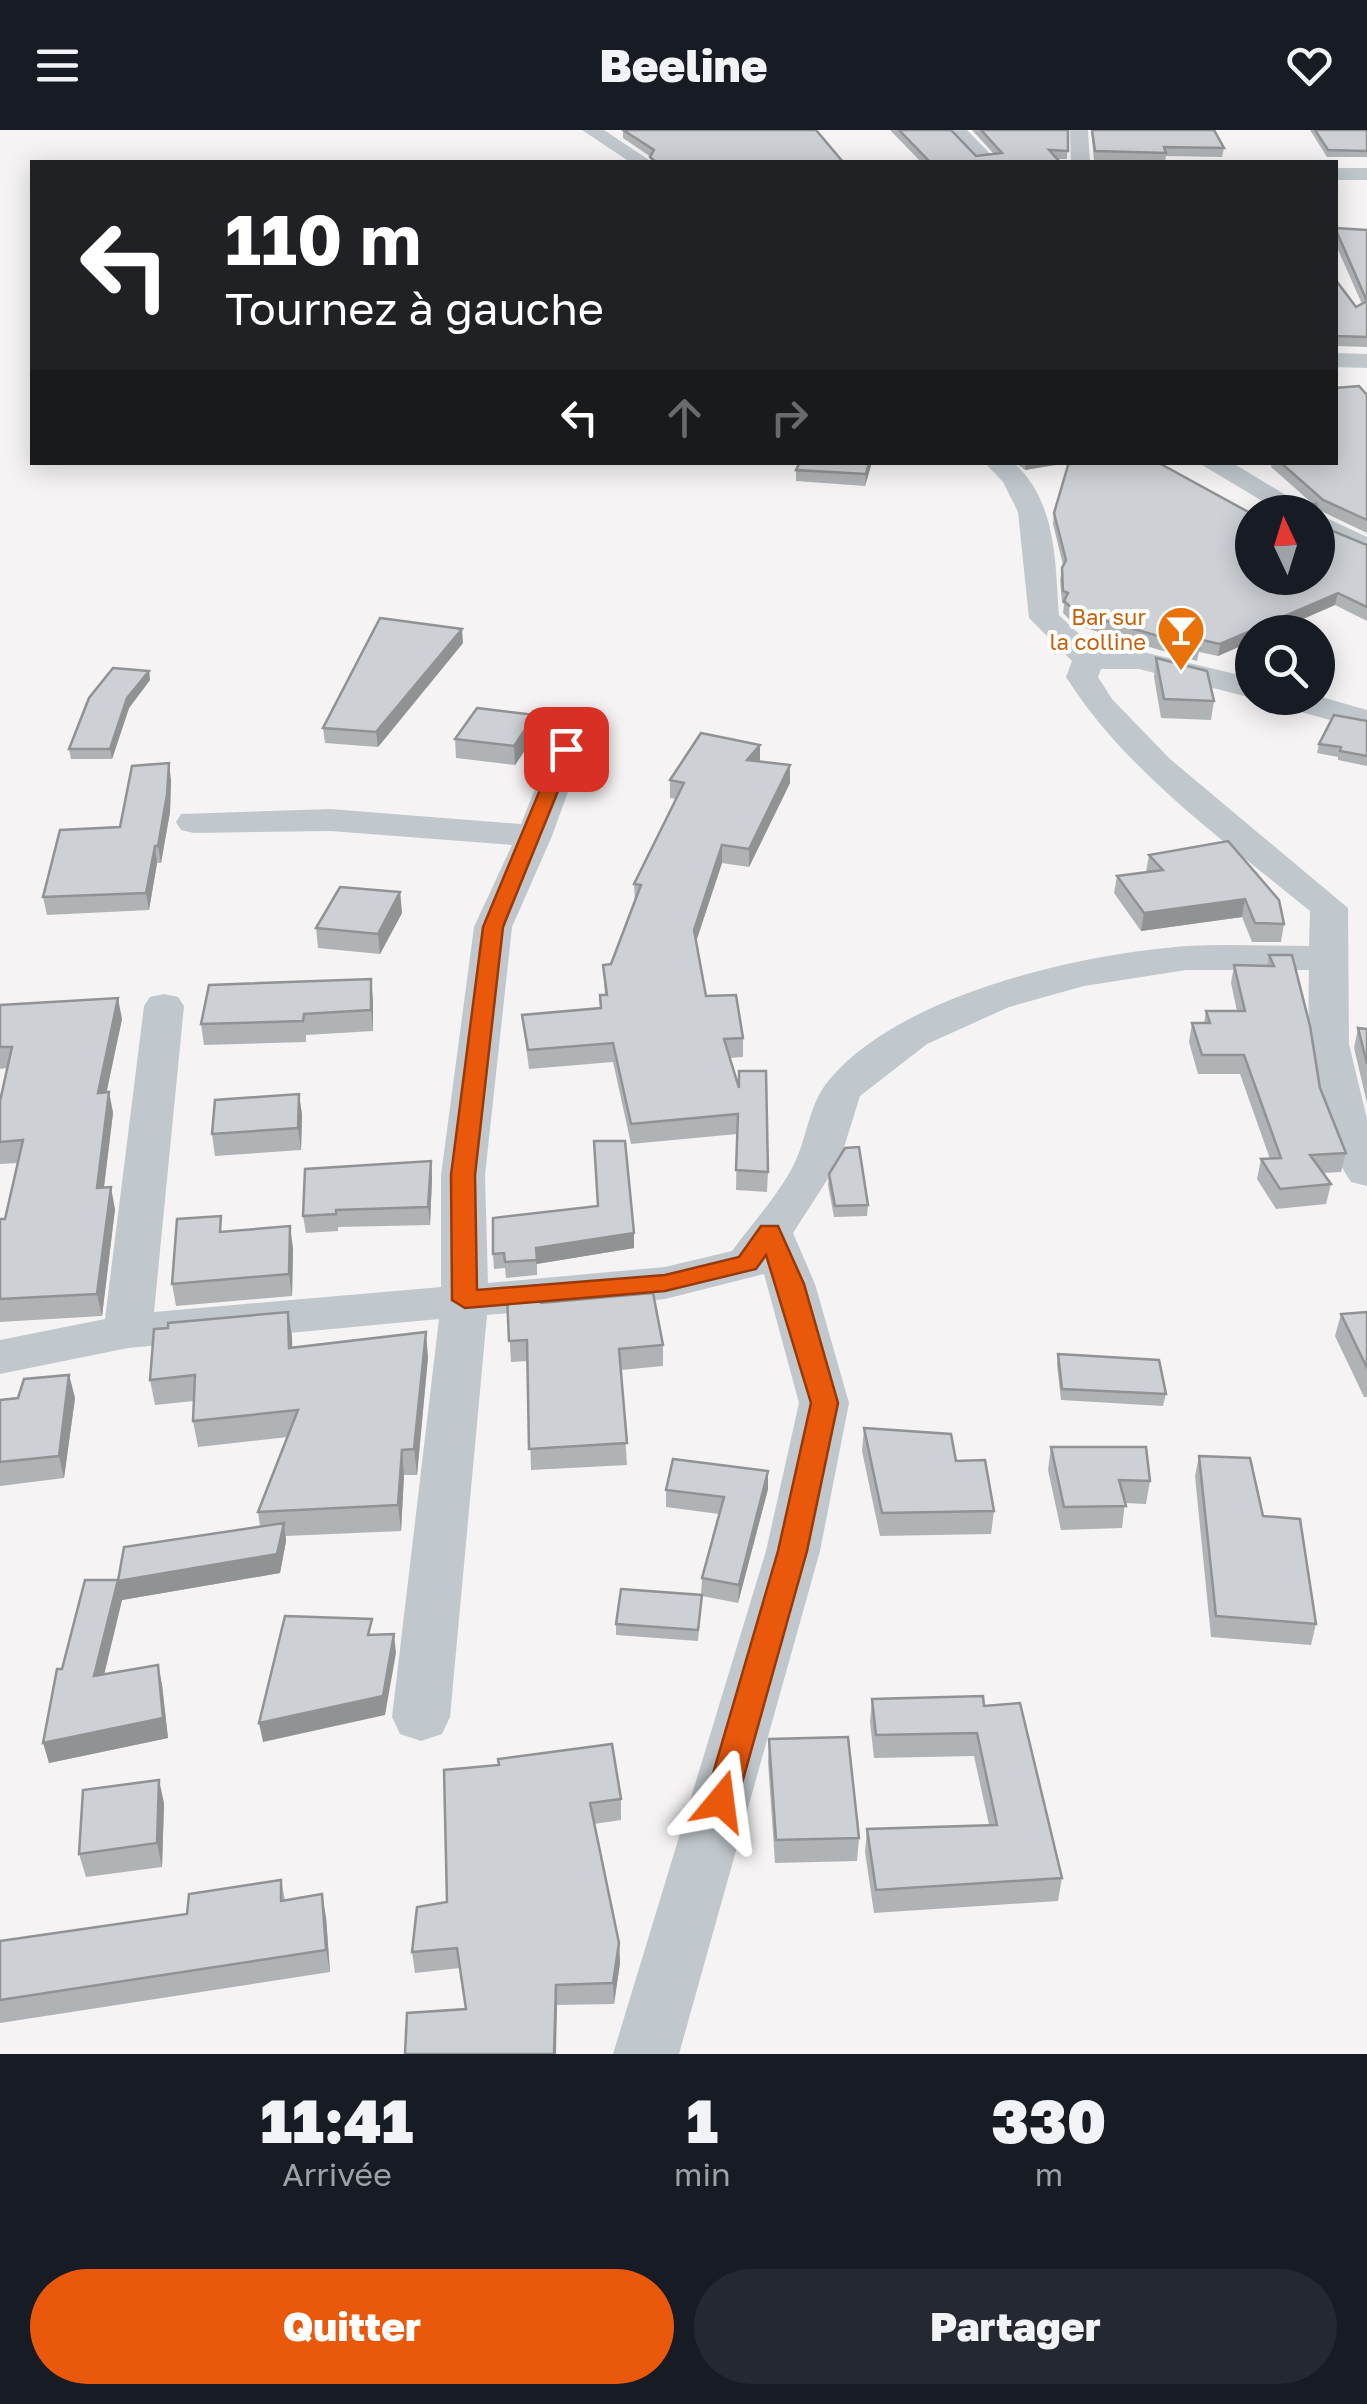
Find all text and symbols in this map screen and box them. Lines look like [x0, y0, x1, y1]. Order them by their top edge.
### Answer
icon: menu [30, 38, 85, 93]
text: Beeline [599, 38, 768, 92]
icon: heart [1282, 38, 1337, 93]
text: 110 m [225, 196, 421, 280]
icon: left [60, 200, 190, 330]
text: Tournez à gauche [225, 281, 604, 335]
icon: left [552, 390, 607, 445]
icon: ahead [657, 390, 712, 445]
icon: right [762, 390, 817, 445]
north arrow [1235, 495, 1335, 595]
map controls [1235, 495, 1335, 715]
place label: Bar sur la colline [1050, 603, 1146, 655]
bar icon: Bar sur la colline [1155, 604, 1207, 672]
button: search [1235, 615, 1335, 715]
pin [524, 707, 609, 792]
icon: arrive [539, 722, 594, 777]
position arrow [669, 1749, 773, 1853]
text: 11:41 [261, 2084, 414, 2156]
text: 1 [687, 2084, 718, 2156]
text: 330 [991, 2084, 1106, 2156]
text: Arrivée [282, 2155, 392, 2193]
text: min [674, 2155, 731, 2193]
text: m [1035, 2155, 1063, 2193]
button: Quitter [30, 2269, 674, 2384]
button: Partager [694, 2269, 1337, 2384]

